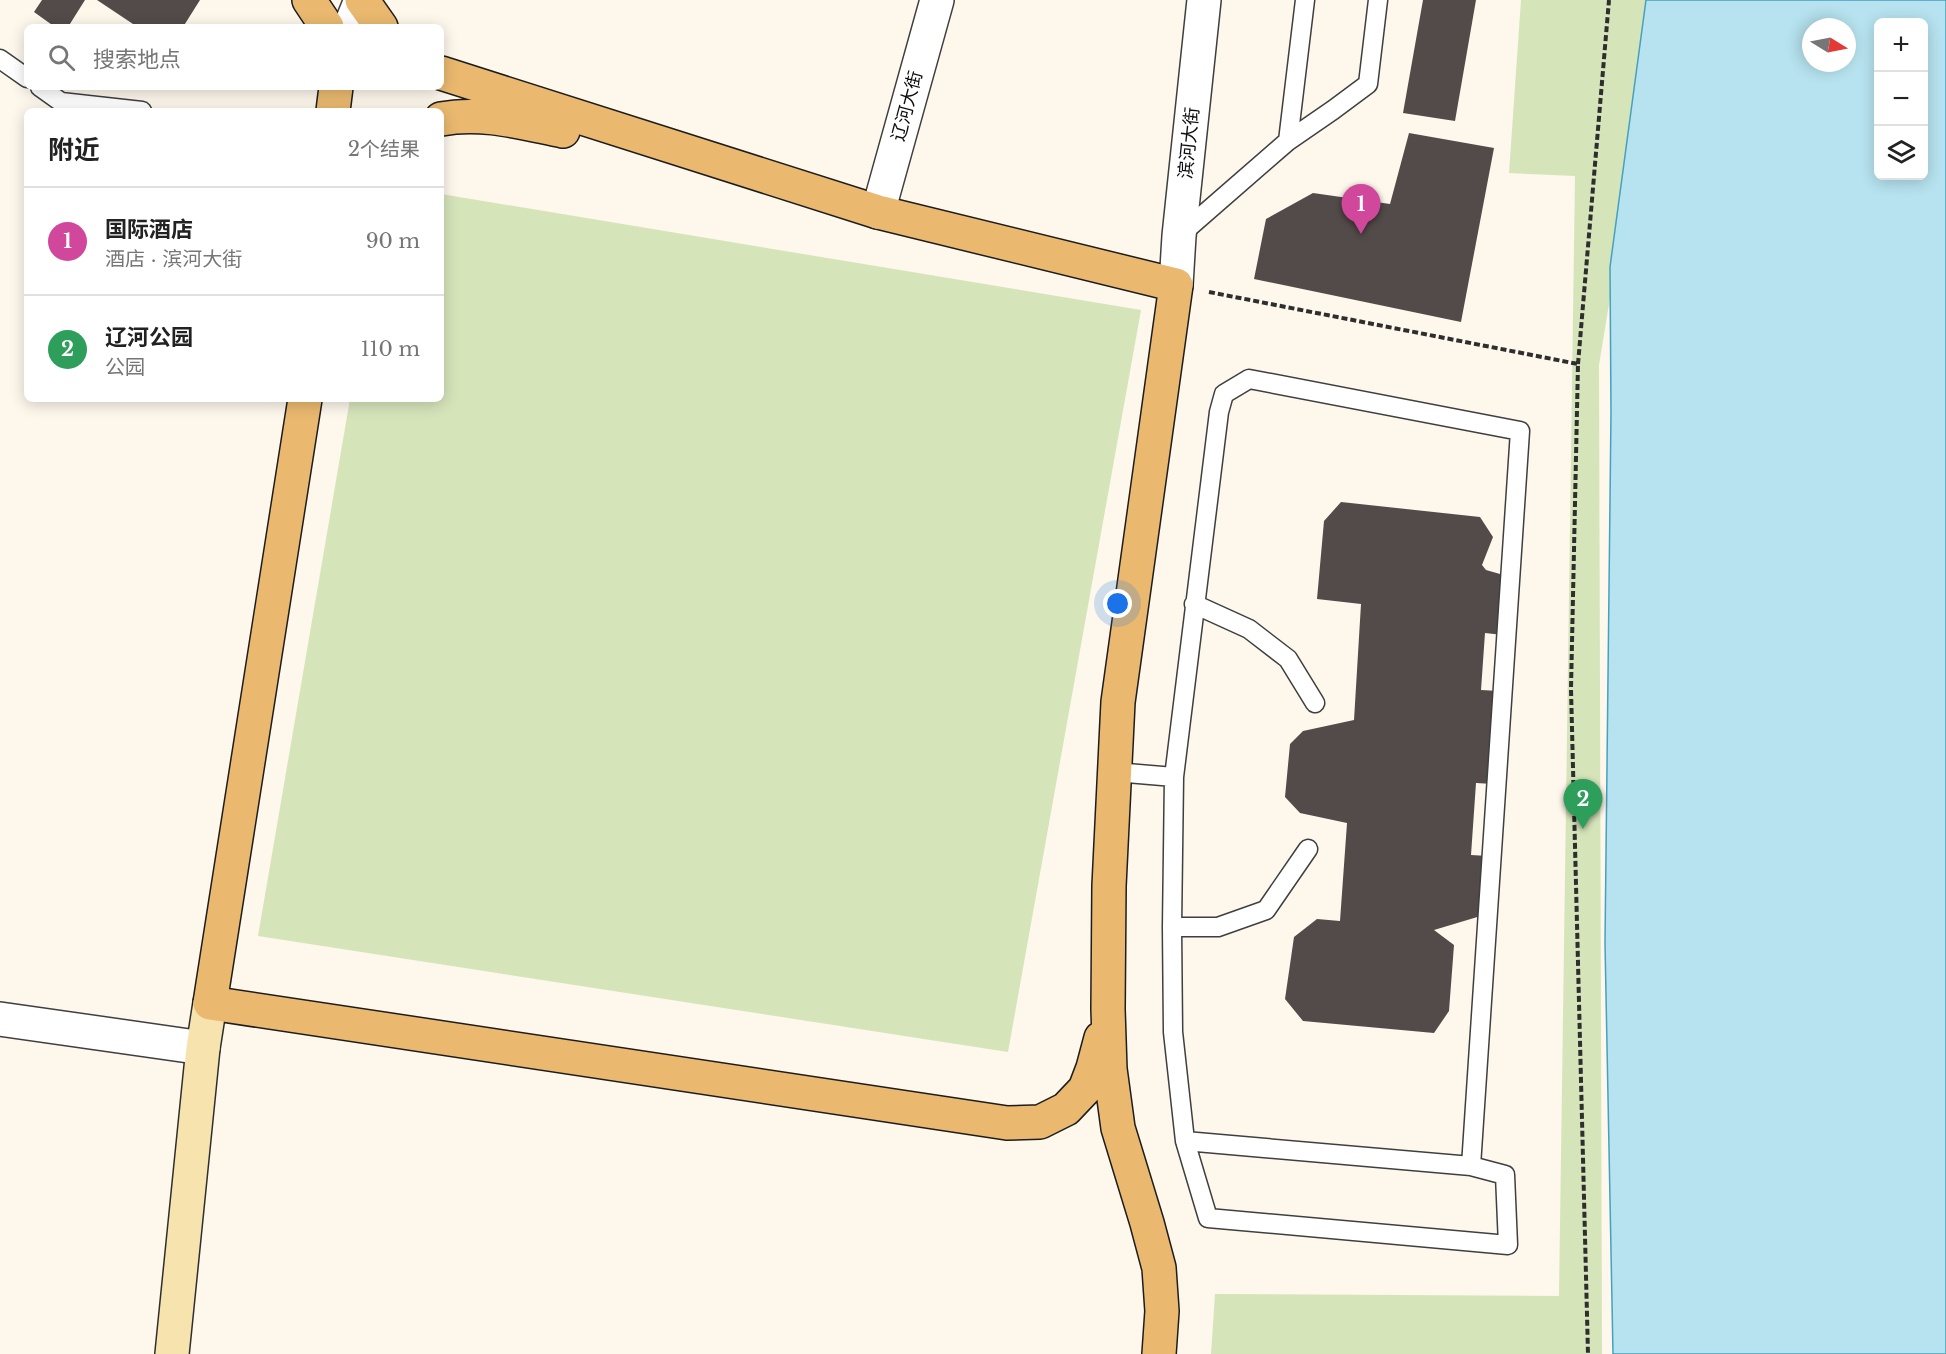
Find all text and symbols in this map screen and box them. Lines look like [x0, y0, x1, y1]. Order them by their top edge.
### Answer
north arrow [1802, 18, 1856, 72]
map controls [1874, 18, 1928, 180]
button: + [1874, 18, 1928, 72]
search box [24, 24, 444, 90]
icon: search [45, 41, 78, 74]
text: 搜索地点 [93, 46, 181, 73]
street label: 辽河大街 [887, 68, 927, 144]
button: − [1874, 72, 1928, 126]
street label: 滨河大街 [1174, 106, 1204, 180]
button: layers [1874, 126, 1928, 180]
text: 附近 [48, 134, 100, 166]
text: 2个结果 [348, 137, 420, 161]
pin: 1 [1342, 184, 1380, 234]
text: 国际酒店 [105, 216, 193, 243]
text: 1 [63, 229, 72, 253]
text: 90 m [366, 229, 420, 253]
text: 酒店 · 滨河大街 [105, 247, 242, 271]
text: 辽河公园 [105, 324, 193, 351]
text: 2 [61, 337, 74, 361]
text: 110 m [361, 337, 420, 361]
text: 公园 [105, 355, 145, 379]
your location [1103, 589, 1132, 618]
pin: 2 [1564, 780, 1602, 829]

